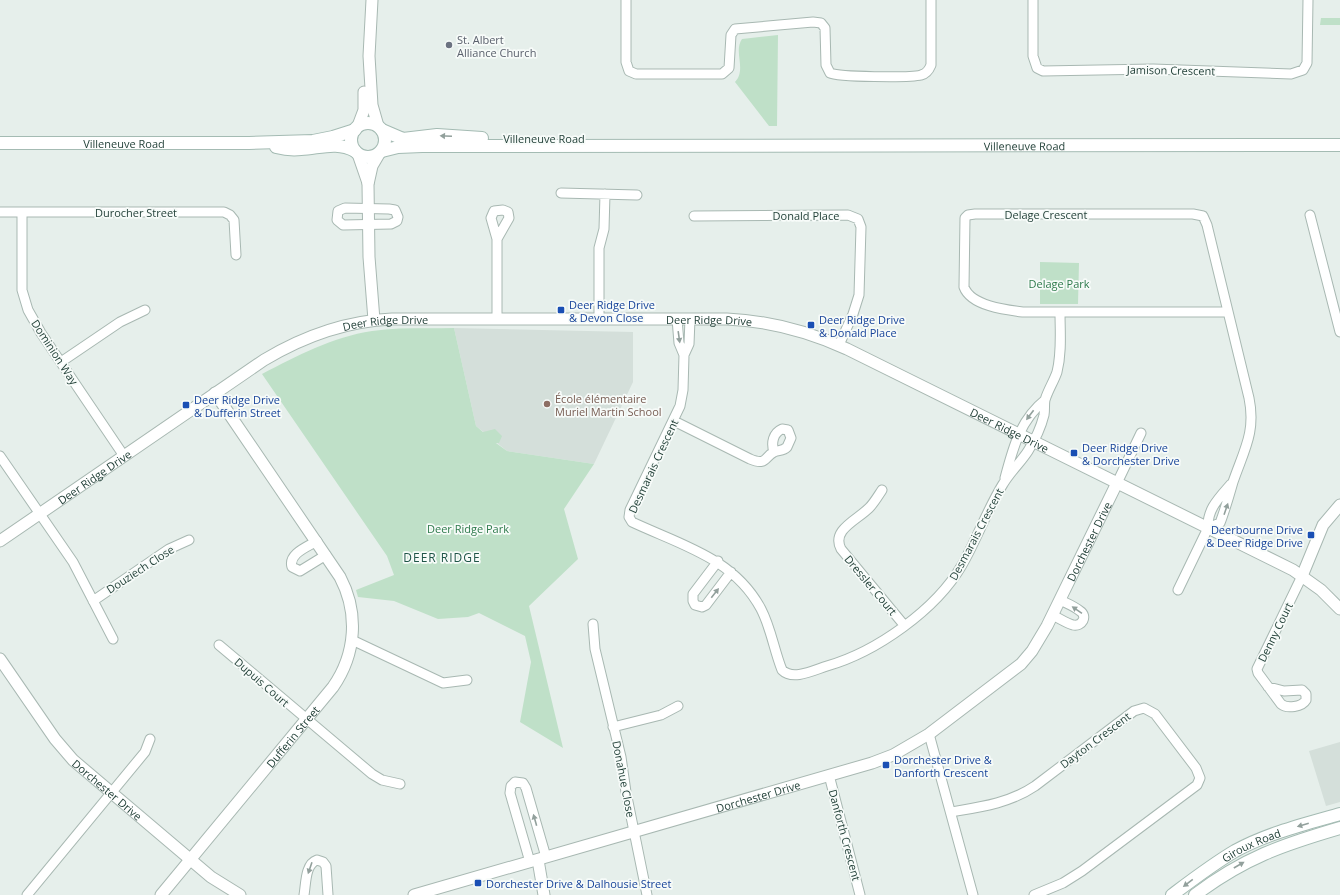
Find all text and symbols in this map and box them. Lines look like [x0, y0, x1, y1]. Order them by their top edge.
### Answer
place label: St. Albert Alliance Church [457, 32, 536, 60]
marker: St. Albert Alliance Church [444, 40, 454, 50]
street label: Jamison Crescent [1126, 62, 1215, 78]
street label: Villeneuve Road [503, 131, 585, 146]
one-way arrow [440, 132, 452, 139]
street label: Villeneuve Road [83, 136, 165, 151]
street label: Villeneuve Road [984, 138, 1065, 153]
street label: Durocher Street [95, 205, 177, 220]
street label: Delage Crescent [1004, 207, 1088, 222]
street label: Donald Place [773, 208, 839, 223]
park label: Delage Park [1028, 276, 1090, 291]
place label: Deer Ridge Drive & Devon Close [569, 297, 655, 325]
marker: Deer Ridge Drive & Devon Close [556, 305, 566, 315]
street label: Deer Ridge Drive [341, 311, 428, 334]
street label: Deer Ridge Drive [666, 311, 753, 329]
place label: Deer Ridge Drive & Donald Place [819, 312, 905, 340]
street label: Dominion Way [28, 316, 82, 388]
marker: Deer Ridge Drive & Donald Place [806, 320, 816, 330]
one-way arrow [676, 331, 682, 344]
place label: École élémentaire Muriel Martin School [555, 391, 662, 419]
place label: Deer Ridge Drive & Dufferin Street [194, 392, 281, 420]
marker: École élémentaire Muriel Martin School [542, 399, 552, 409]
marker: Deer Ridge Drive & Dufferin Street [181, 400, 191, 410]
street label: Deer Ridge Drive [968, 404, 1052, 455]
one-way arrow [1025, 410, 1034, 421]
street label: Desmarais Crescent [625, 416, 681, 515]
place label: Deer Ridge Drive & Dorchester Drive [1082, 440, 1180, 468]
street label: Deer Ridge Drive [54, 446, 134, 507]
marker: Deer Ridge Drive & Dorchester Drive [1069, 448, 1079, 458]
street label: Desmarais Crescent [945, 485, 1007, 583]
street label: Dorchester Drive [1063, 499, 1114, 584]
one-way arrow [1223, 503, 1229, 515]
park label: Deer Ridge Park [427, 521, 509, 536]
place label: Deerbourne Drive & Deer Ridge Drive [1206, 522, 1303, 550]
marker: Deerbourne Drive & Deer Ridge Drive [1306, 530, 1316, 540]
street label: Douziech Close [103, 541, 177, 597]
district label: DEER RIDGE [403, 549, 481, 566]
street label: Dressler Court [841, 552, 901, 618]
one-way arrow [711, 587, 719, 598]
street label: Denny Court [1254, 600, 1296, 664]
one-way arrow [1072, 606, 1083, 614]
street label: Dupuis Court [231, 654, 293, 710]
street label: Dufferin Street [262, 702, 322, 770]
street label: Dayton Crescent [1057, 708, 1133, 771]
street label: Donahue Close [609, 739, 639, 819]
place label: Dorchester Drive & Danforth Crescent [894, 752, 992, 780]
street label: Dorchester Drive [69, 755, 146, 823]
marker: Dorchester Drive & Danforth Crescent [881, 760, 891, 770]
street label: Dorchester Drive [714, 777, 802, 815]
street label: Danforth Crescent [826, 788, 864, 882]
one-way arrow [532, 814, 538, 826]
one-way arrow [1296, 822, 1308, 828]
street label: Giroux Road [1219, 825, 1282, 865]
one-way arrow [1233, 862, 1245, 869]
one-way arrow [306, 863, 312, 875]
place label: Dorchester Drive & Dalhousie Street [486, 876, 671, 891]
marker: Dorchester Drive & Dalhousie Street [473, 878, 483, 888]
one-way arrow [1182, 879, 1193, 887]

